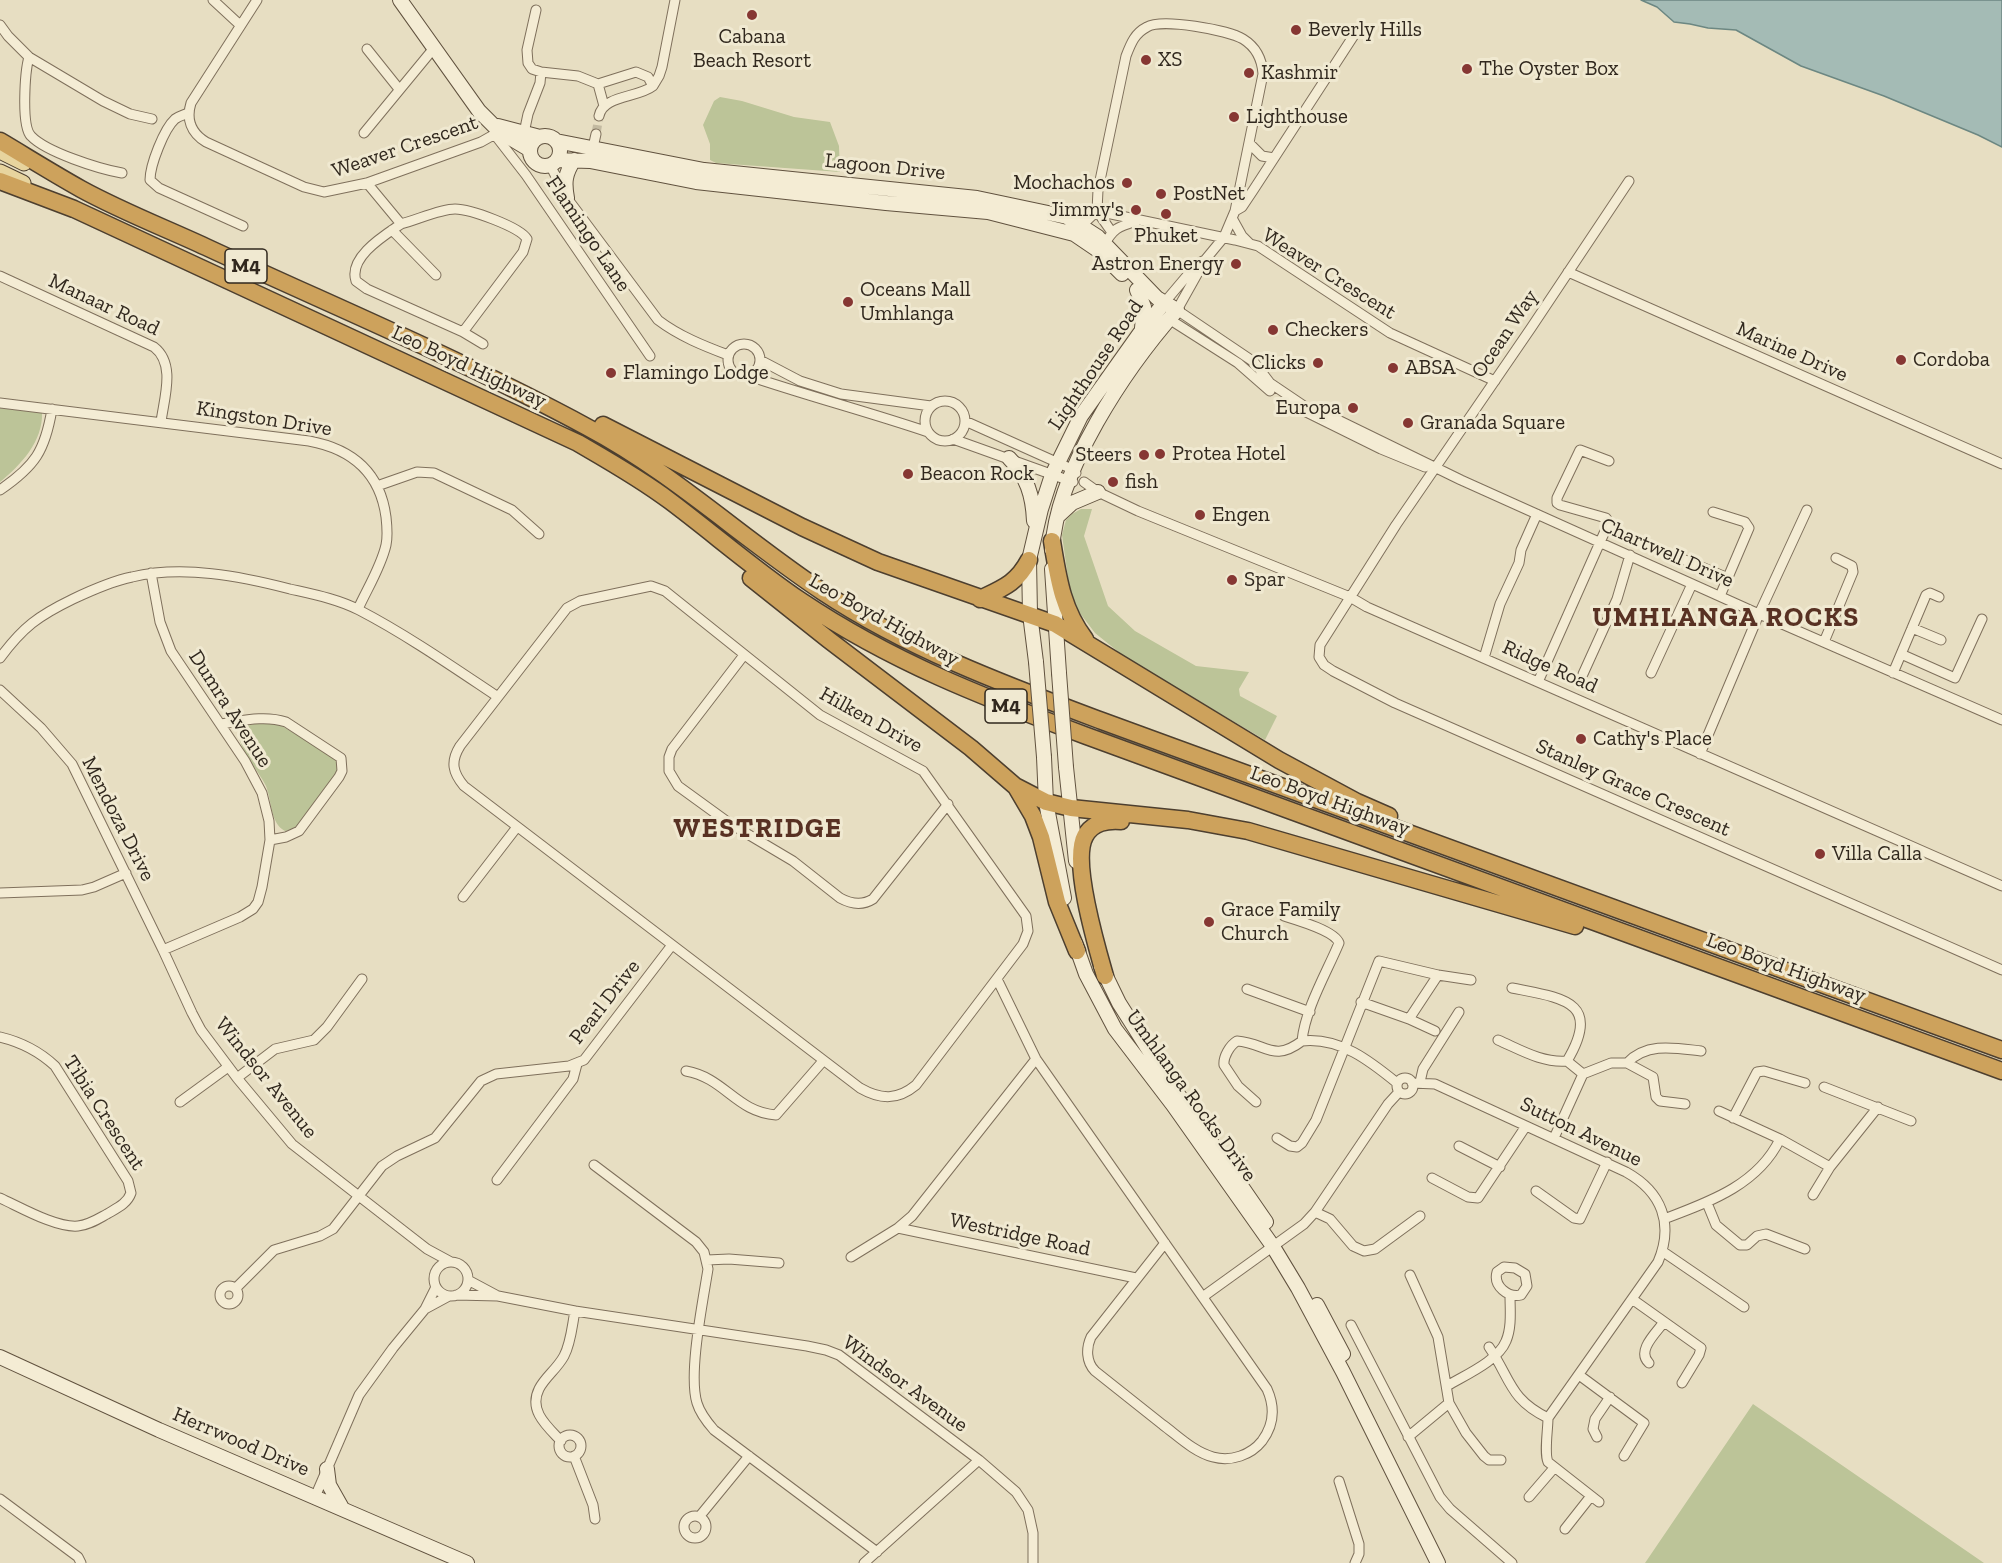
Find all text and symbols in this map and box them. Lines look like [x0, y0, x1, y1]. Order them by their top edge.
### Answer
marker: Cabana Beach Resort [745, 8, 759, 22]
place label: Beverly Hills [1308, 17, 1422, 43]
marker: Beverly Hills [1289, 23, 1303, 37]
place label: Cabana Beach Resort [693, 24, 811, 74]
place label: XS [1158, 47, 1182, 73]
marker: XS [1139, 53, 1153, 67]
place label: The Oyster Box [1479, 56, 1618, 82]
place label: Kashmir [1261, 60, 1338, 86]
marker: The Oyster Box [1460, 62, 1474, 76]
marker: Kashmir [1242, 66, 1256, 80]
place label: Lighthouse [1246, 104, 1348, 130]
street label: Weaver Crescent [329, 110, 481, 184]
marker: Lighthouse [1227, 110, 1241, 124]
street label: Lagoon Drive [824, 148, 946, 186]
place label: Mochachos [1013, 170, 1115, 196]
street label: Flamingo Lane [540, 171, 636, 297]
marker: Mochachos [1120, 176, 1134, 190]
place label: PostNet [1173, 181, 1245, 207]
marker: PostNet [1154, 187, 1168, 201]
place label: Jimmy's [1049, 197, 1124, 223]
marker: Jimmy's [1129, 203, 1143, 217]
marker: Phuket [1159, 207, 1173, 221]
place label: Phuket [1134, 223, 1198, 249]
street label: Weaver Crescent [1258, 223, 1400, 325]
road number: M4 [225, 249, 267, 283]
place label: Astron Energy [1092, 251, 1224, 277]
marker: Astron Energy [1229, 257, 1243, 271]
street label: Manaar Road [45, 268, 163, 342]
place label: Oceans Mall Umhlanga [860, 277, 971, 327]
street label: Ocean Way [1466, 285, 1544, 383]
marker: Oceans Mall Umhlanga [841, 295, 855, 309]
street label: Lighthouse Road [1043, 295, 1149, 435]
street label: Marine Drive [1732, 316, 1852, 388]
place label: Checkers [1285, 317, 1368, 343]
street label: Leo Boyd Highway [388, 320, 550, 414]
marker: Checkers [1266, 323, 1280, 337]
place label: Cordoba [1913, 347, 1990, 373]
place label: Clicks [1251, 350, 1306, 376]
marker: Cordoba [1894, 353, 1908, 367]
place label: ABSA [1405, 355, 1456, 381]
marker: Clicks [1311, 356, 1325, 370]
place label: Flamingo Lodge [623, 360, 769, 386]
marker: ABSA [1386, 361, 1400, 375]
marker: Flamingo Lodge [604, 366, 618, 380]
place label: Europa [1276, 395, 1341, 421]
street label: Kingston Drive [194, 396, 334, 442]
marker: Europa [1346, 401, 1360, 415]
place label: Granada Square [1420, 410, 1565, 436]
marker: Granada Square [1401, 416, 1415, 430]
place label: Protea Hotel [1172, 441, 1286, 467]
place label: Steers [1075, 442, 1132, 468]
marker: Protea Hotel [1153, 447, 1167, 461]
marker: Steers [1137, 448, 1151, 462]
place label: Beacon Rock [920, 461, 1034, 487]
marker: Beacon Rock [901, 467, 915, 481]
place label: fish [1125, 469, 1158, 495]
marker: fish [1106, 475, 1120, 489]
place label: Engen [1212, 502, 1270, 528]
marker: Engen [1193, 508, 1207, 522]
street label: Chartwell Drive [1596, 512, 1738, 594]
place label: Spar [1244, 567, 1286, 593]
street label: Leo Boyd Highway [804, 568, 964, 672]
marker: Spar [1225, 573, 1239, 587]
district label: UMHLANGA ROCKS [1592, 602, 1860, 634]
street label: Ridge Road [1498, 635, 1602, 699]
street label: Dumra Avenue [183, 646, 277, 772]
street label: Hilken Drive [815, 681, 927, 759]
road number: M4 [985, 689, 1027, 723]
place label: Cathy's Place [1593, 726, 1712, 752]
marker: Cathy's Place [1574, 732, 1588, 746]
street label: Stanley Grace Crescent [1532, 734, 1734, 842]
street label: Mendoza Drive [76, 753, 160, 885]
street label: Leo Boyd Highway [1247, 760, 1413, 842]
district label: WESTRIDGE [674, 813, 842, 845]
place label: Villa Calla [1832, 841, 1922, 867]
marker: Villa Calla [1813, 847, 1827, 861]
place label: Grace Family Church [1221, 897, 1340, 947]
marker: Grace Family Church [1202, 915, 1216, 929]
street label: Leo Boyd Highway [1703, 927, 1869, 1009]
street label: Pearl Drive [564, 955, 646, 1049]
street label: Umhlanga Rocks Drive [1120, 1005, 1262, 1187]
street label: Windsor Avenue [209, 1012, 323, 1144]
street label: Tibia Crescent [58, 1051, 150, 1175]
street label: Sutton Avenue [1516, 1092, 1646, 1172]
street label: Westridge Road [947, 1208, 1093, 1262]
street label: Windsor Avenue [837, 1330, 973, 1438]
street label: Herrwood Drive [169, 1402, 313, 1482]

